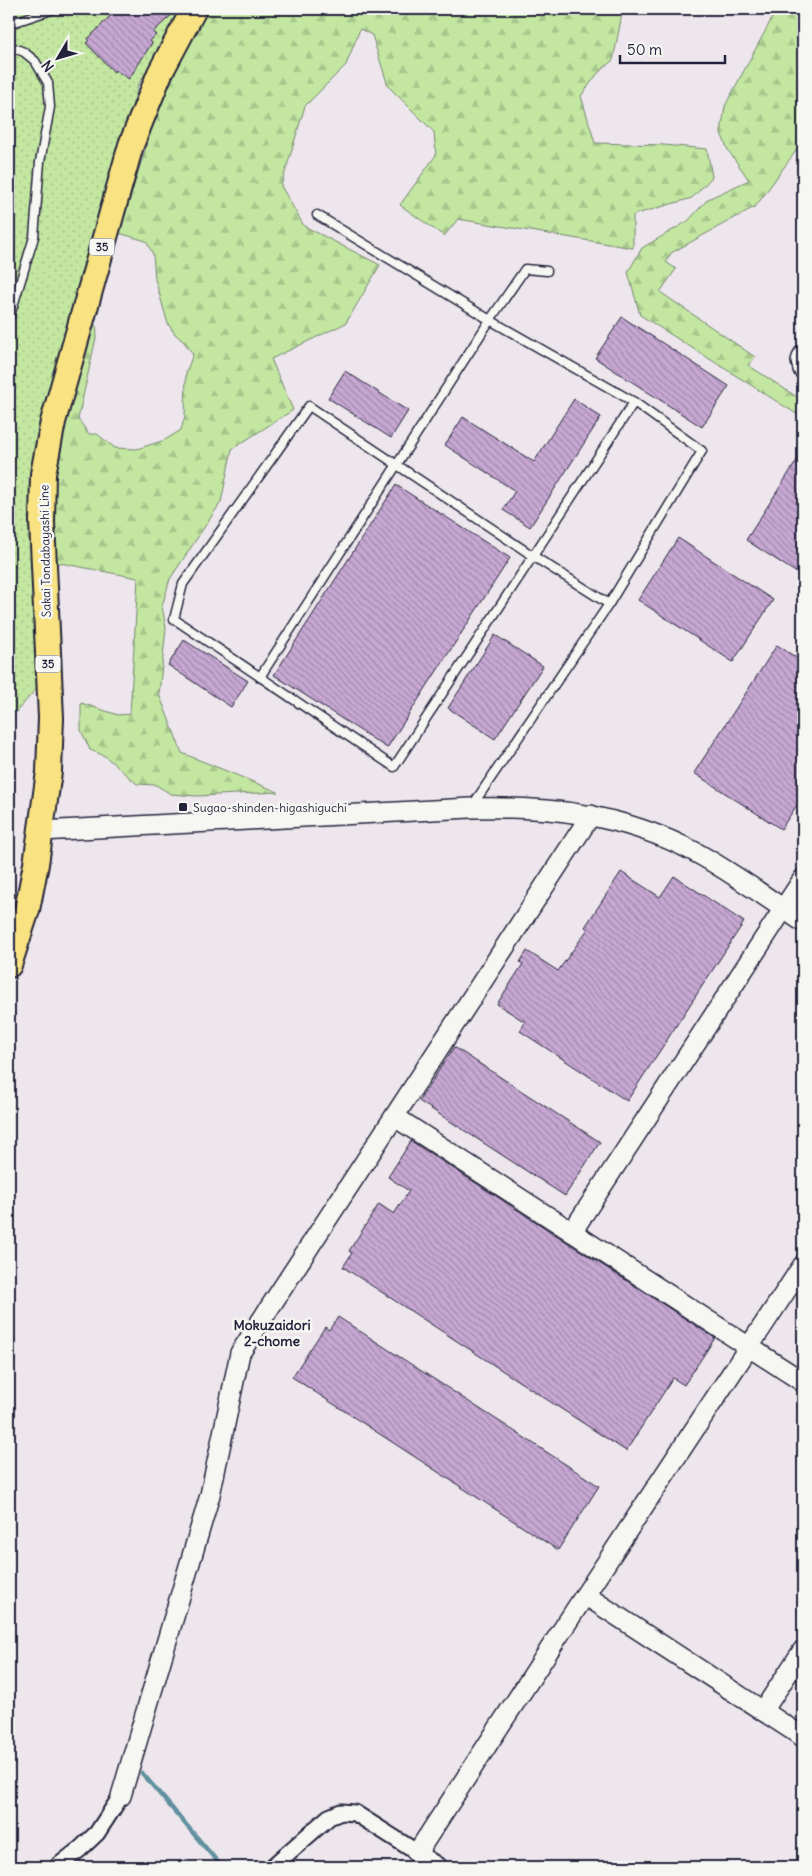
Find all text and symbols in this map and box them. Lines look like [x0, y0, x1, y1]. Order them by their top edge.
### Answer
north arrow [32, 32, 82, 82]
scale bar [620, 32, 724, 64]
text: 50 m [627, 40, 662, 59]
text: N [38, 57, 58, 75]
road number: 35 [90, 238, 114, 256]
street label: Sakai Tondabayashi Line [36, 485, 54, 617]
road number: 35 [36, 656, 60, 672]
place label: Sugao-shinden-higashiguchi [193, 800, 347, 815]
marker: Sugao-shinden-higashiguchi [177, 801, 189, 813]
district label: Mokuzaidori 2-chome [233, 1316, 311, 1350]

